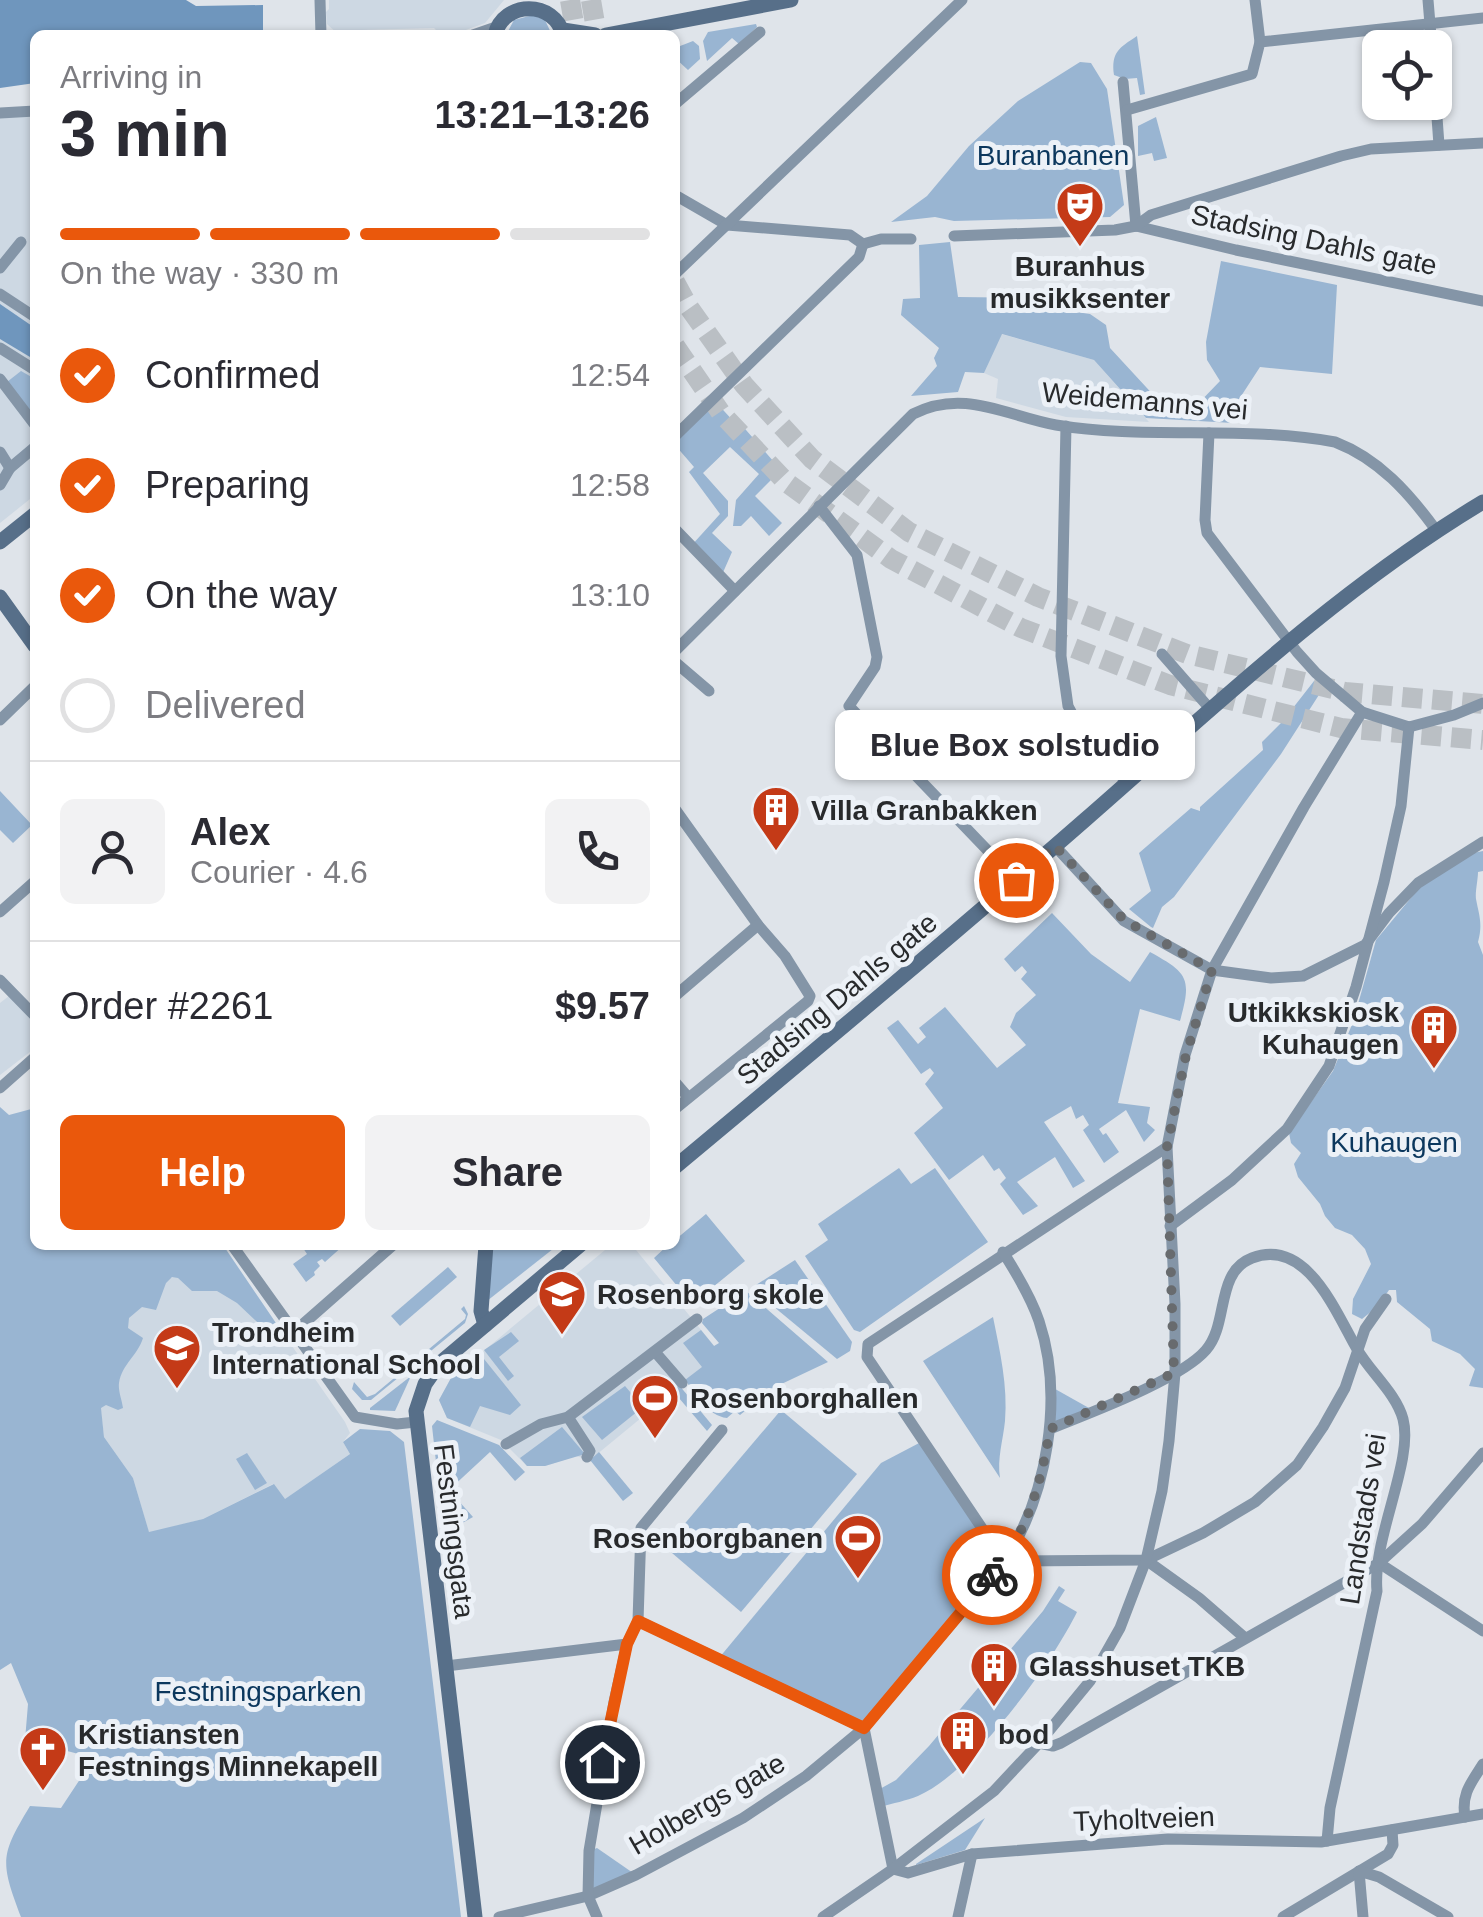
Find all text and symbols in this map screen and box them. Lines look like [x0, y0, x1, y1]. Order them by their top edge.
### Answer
map controls [1362, 30, 1452, 120]
button: locate [1362, 30, 1452, 120]
text: Arriving in [60, 59, 202, 95]
text: 13:21–13:26 [434, 94, 650, 136]
text: 3 min [60, 97, 230, 170]
park label: Buranbanen [977, 140, 1129, 171]
theatre icon: Buranhus musikksenter [1054, 180, 1106, 248]
street label: Stadsing Dahls gate [1188, 199, 1440, 281]
place label: Buranhus musikksenter [990, 251, 1170, 314]
text: On the way · 330 m [60, 255, 339, 291]
icon: check [60, 348, 115, 403]
text: Confirmed [145, 354, 320, 396]
text: 12:54 [570, 357, 650, 393]
street label: Weidemanns vei [1041, 377, 1249, 425]
icon: check [60, 458, 115, 513]
text: Preparing [145, 464, 310, 506]
text: 12:58 [570, 467, 650, 503]
icon: check [60, 568, 115, 623]
text: On the way [145, 574, 337, 616]
text: 13:10 [570, 577, 650, 613]
text: Delivered [145, 684, 306, 726]
callout: Blue Box solstudio [836, 710, 1196, 780]
text: Blue Box solstudio [870, 727, 1160, 763]
building icon: Villa Granbakken [750, 784, 802, 852]
place label: Villa Granbakken [811, 795, 1038, 826]
button: person [60, 799, 165, 904]
button: phone [545, 799, 650, 904]
text: Alex [190, 811, 270, 853]
pin [974, 838, 1059, 923]
icon: bag [989, 853, 1044, 908]
text: Courier · 4.6 [190, 854, 368, 890]
street label: Stadsing Dahls gate [731, 907, 943, 1091]
text: Order #2261 [60, 985, 273, 1027]
text: $9.57 [555, 985, 650, 1027]
place label: Utkikkskiosk Kuhaugen [1228, 997, 1399, 1060]
building icon: Utkikkskiosk Kuhaugen [1408, 1002, 1460, 1070]
button: Help [60, 1115, 345, 1230]
button: Share [365, 1115, 650, 1230]
park label: Kuhaugen [1330, 1127, 1458, 1158]
school or university icon: Rosenborg skole [536, 1268, 588, 1336]
place label: Rosenborg skole [597, 1279, 824, 1310]
place label: Trondheim International School [212, 1317, 481, 1380]
school or university icon: Trondheim International School [151, 1322, 203, 1390]
sports icon: Rosenborghallen [629, 1372, 681, 1440]
place label: Rosenborghallen [690, 1383, 919, 1414]
street label: Landstads vei [1334, 1431, 1392, 1607]
street label: Festningsgata [428, 1442, 480, 1621]
sports icon: Rosenborgbanen [832, 1512, 884, 1580]
place label: Rosenborgbanen [593, 1523, 823, 1554]
courier [942, 1525, 1042, 1625]
icon: bike [965, 1548, 1020, 1603]
building icon: Glasshuset TKB [968, 1640, 1020, 1708]
place label: Glasshuset TKB [1029, 1651, 1245, 1682]
park label: Festningsparken [154, 1676, 362, 1707]
building icon: bod [937, 1708, 989, 1776]
place label: Kristiansten Festnings Minnekapell [78, 1719, 378, 1782]
place label: bod [998, 1719, 1049, 1750]
pin [560, 1720, 645, 1805]
church icon: Kristiansten Festnings Minnekapell [17, 1724, 69, 1792]
icon: home [575, 1735, 630, 1790]
street label: Holbergs gate [624, 1747, 790, 1861]
street label: Tyholtveien [1073, 1801, 1215, 1837]

